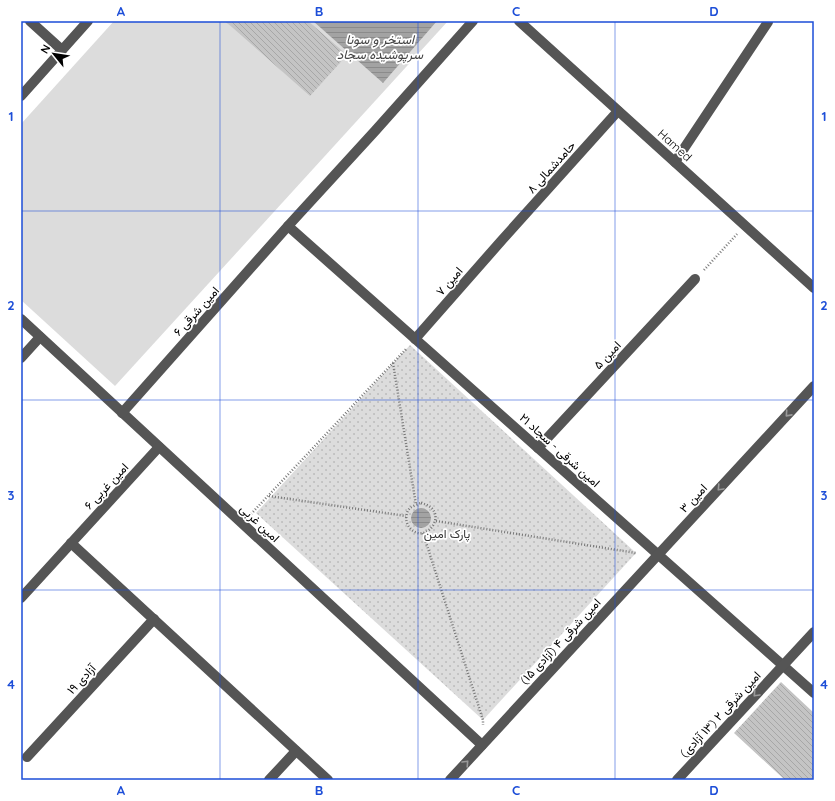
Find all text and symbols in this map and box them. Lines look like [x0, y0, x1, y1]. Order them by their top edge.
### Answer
text: A [117, 3, 126, 19]
text: B [315, 3, 323, 19]
text: C [512, 3, 520, 19]
text: D [709, 3, 719, 19]
water label: استخر و سونا سرپوشیده سجاد [337, 31, 424, 64]
north arrow [34, 34, 74, 74]
text: N [37, 42, 53, 56]
text: 1 [8, 108, 14, 124]
text: 1 [821, 108, 827, 124]
street label: Hamed [655, 126, 695, 164]
street label: حامدشمالی ۸ [524, 138, 579, 197]
street label: امین ۷ [433, 264, 466, 299]
street label: امین شرقی ۶ [170, 283, 223, 340]
text: 2 [7, 297, 15, 313]
text: 2 [820, 297, 828, 313]
street label: امین ۵ [590, 338, 624, 373]
street label: امین شرقی - سجاد ۲۱ [516, 410, 603, 491]
one-way arrow [785, 410, 792, 417]
street label: امین غربی ۶ [81, 460, 132, 513]
street label: امین ۳ [676, 481, 711, 516]
one-way arrow [718, 483, 725, 490]
text: 3 [8, 487, 15, 503]
text: 3 [821, 487, 828, 503]
street label: امین غربی [236, 501, 283, 546]
park label: پارک امین [424, 526, 470, 542]
street label: امین شرقی ۴ (آزادی ۱۵) [516, 595, 604, 688]
street label: ۱۹ آزادی [63, 660, 100, 698]
street label: امین شرقی ۲ (۱۳ آزادی) [676, 668, 764, 761]
text: 4 [7, 676, 15, 692]
text: 4 [820, 676, 828, 692]
one-way arrow [754, 690, 761, 697]
one-way arrow [462, 760, 469, 768]
text: A [117, 782, 126, 798]
text: B [315, 782, 323, 798]
text: C [512, 782, 520, 798]
text: D [709, 782, 719, 798]

